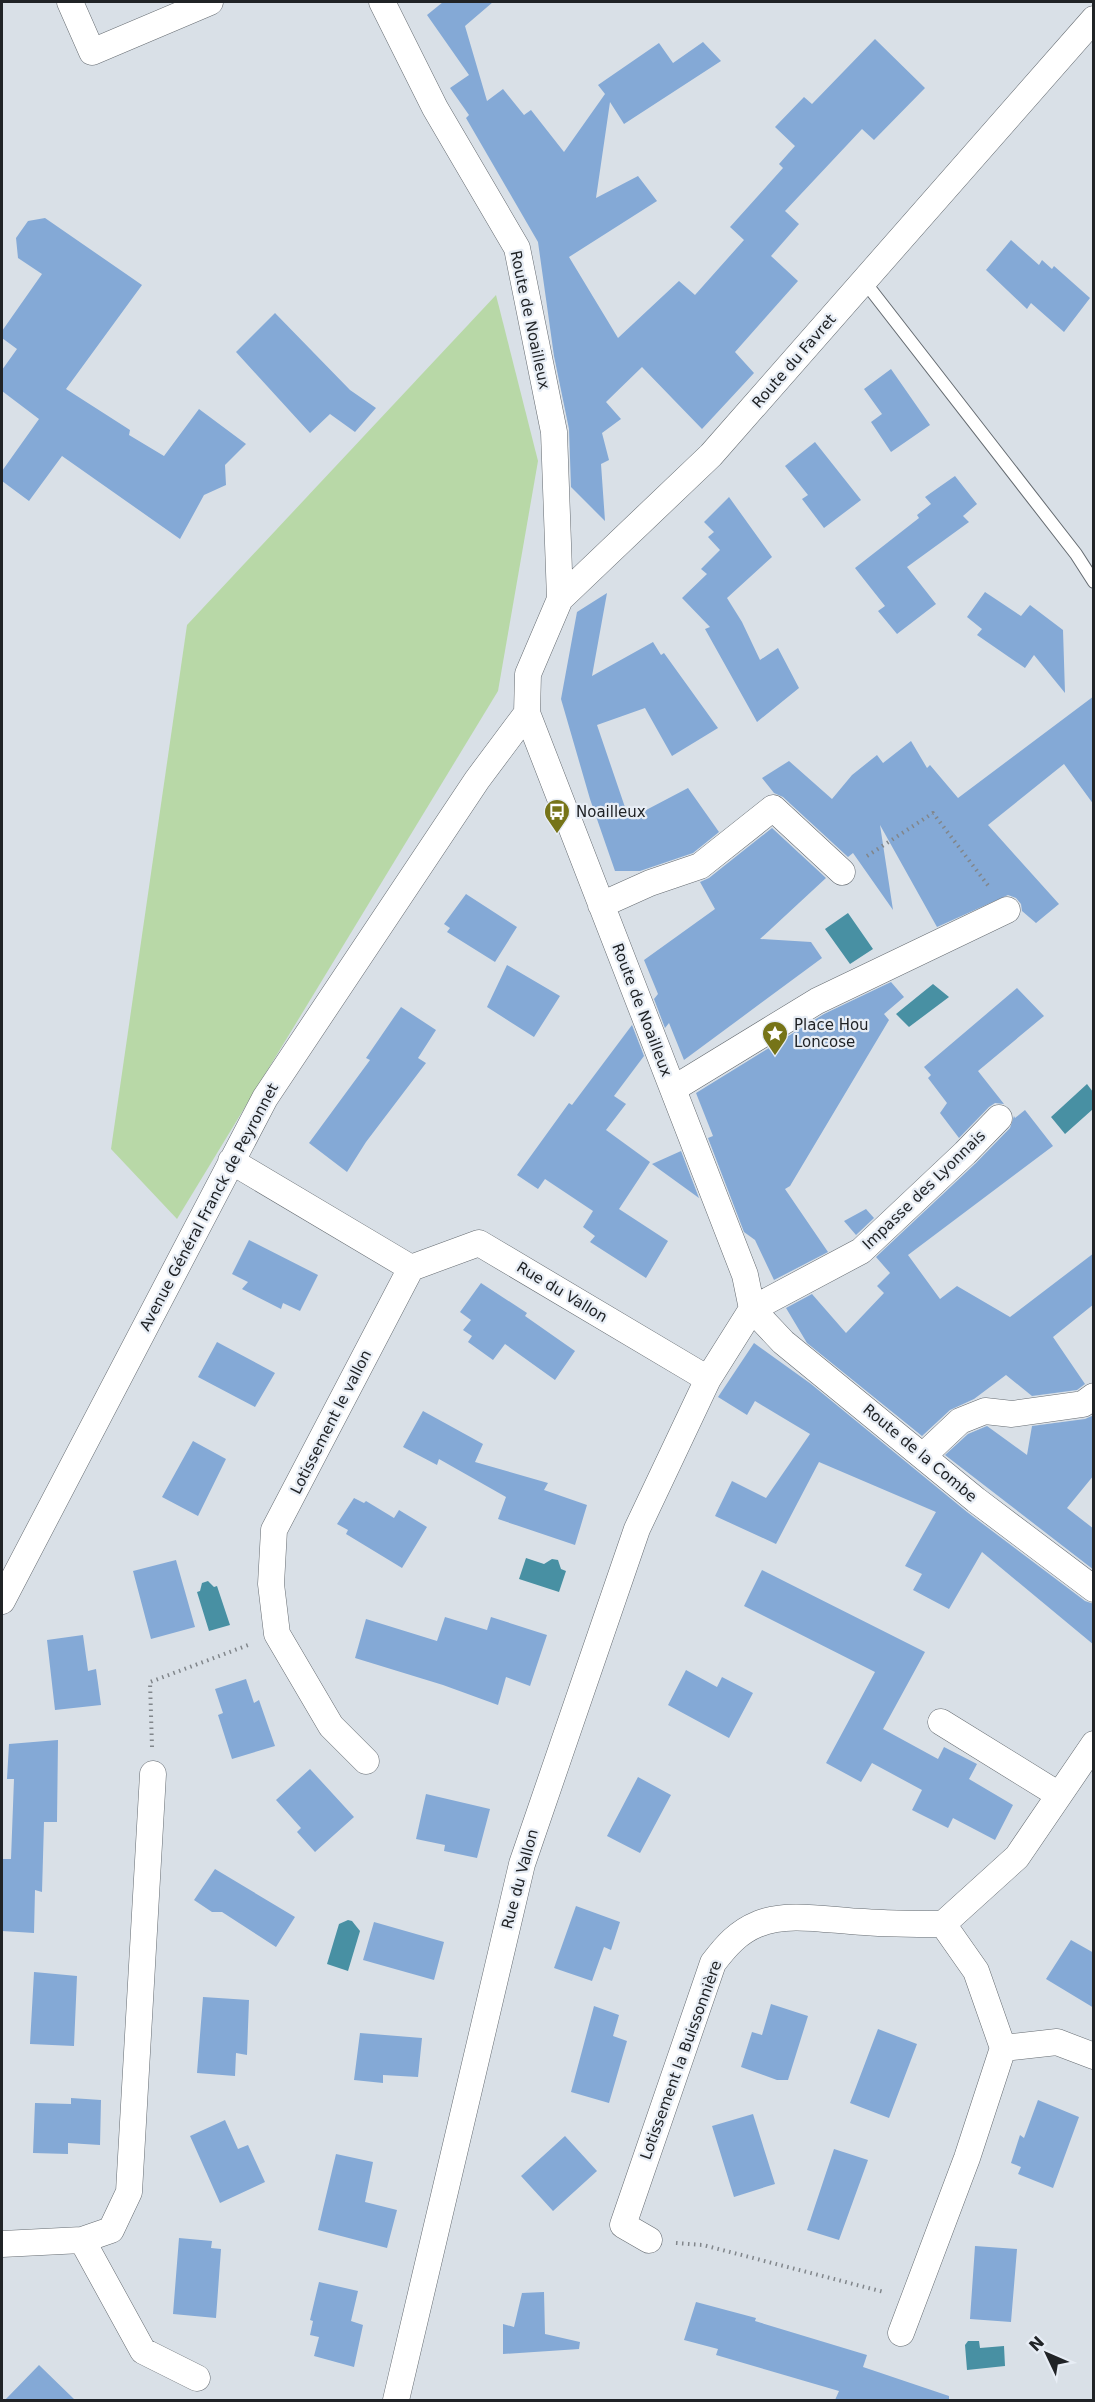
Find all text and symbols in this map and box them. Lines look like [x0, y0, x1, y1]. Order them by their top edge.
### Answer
street label: Route de Noailleux [506, 249, 554, 391]
street label: Route du Favret [748, 310, 840, 412]
bus stop icon: Noailleux [542, 797, 572, 835]
place label: Noailleux [576, 803, 646, 821]
street label: Route de Noailleux [608, 941, 676, 1079]
place label: Place Hou Loncose [794, 1016, 869, 1051]
place icon: Place Hou Loncose [760, 1019, 790, 1057]
street label: Avenue Général Franck de Peyronnet [136, 1080, 282, 1334]
street label: Impasse des Lyonnais [859, 1126, 989, 1253]
street label: Rue du Vallon [513, 1258, 611, 1326]
street label: Lotissement le vallon [287, 1347, 375, 1497]
street label: Route de la Combe [859, 1400, 981, 1506]
street label: Rue du Vallon [498, 1827, 542, 1931]
street label: Lotissement la Buissonnière [637, 1958, 725, 2162]
north arrow [1017, 2324, 1077, 2384]
text: N [1025, 2333, 1048, 2355]

